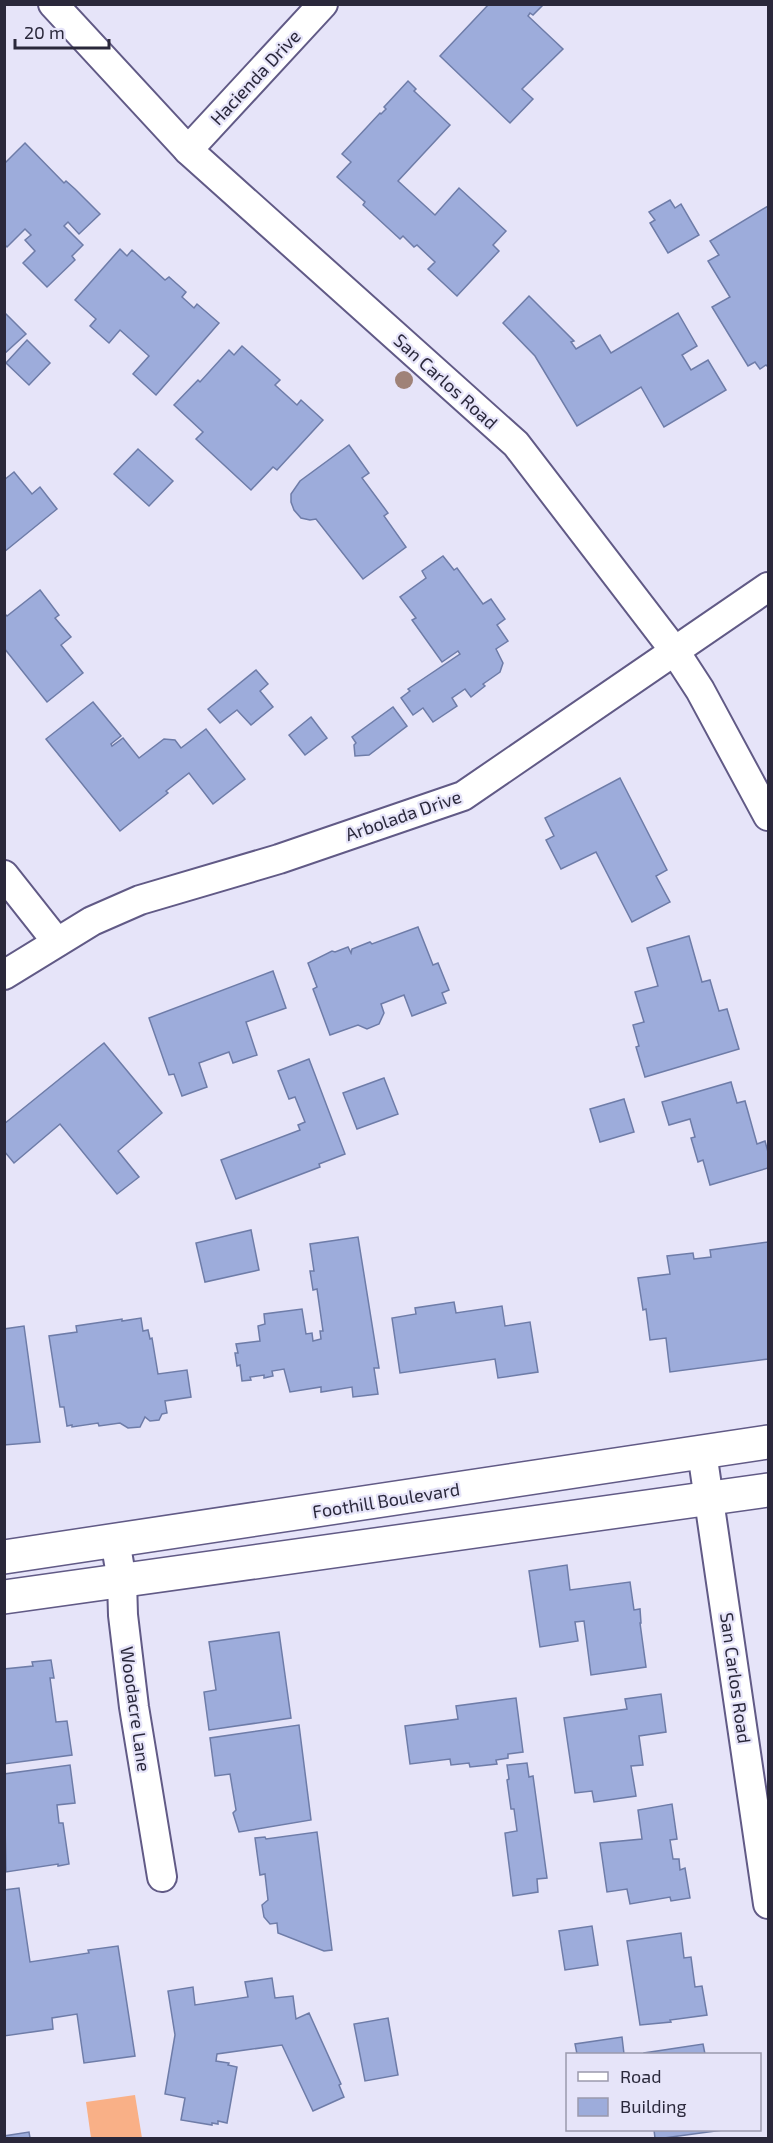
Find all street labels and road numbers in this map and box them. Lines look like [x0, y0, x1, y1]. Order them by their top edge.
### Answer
street label: Hacienda Drive [205, 25, 305, 129]
street label: San Carlos Road [390, 329, 502, 433]
street label: Arbolada Drive [342, 785, 464, 845]
street label: Foothill Boulevard [311, 1477, 461, 1523]
street label: San Carlos Road [716, 1611, 756, 1745]
street label: Woodacre Lane [116, 1645, 156, 1773]

